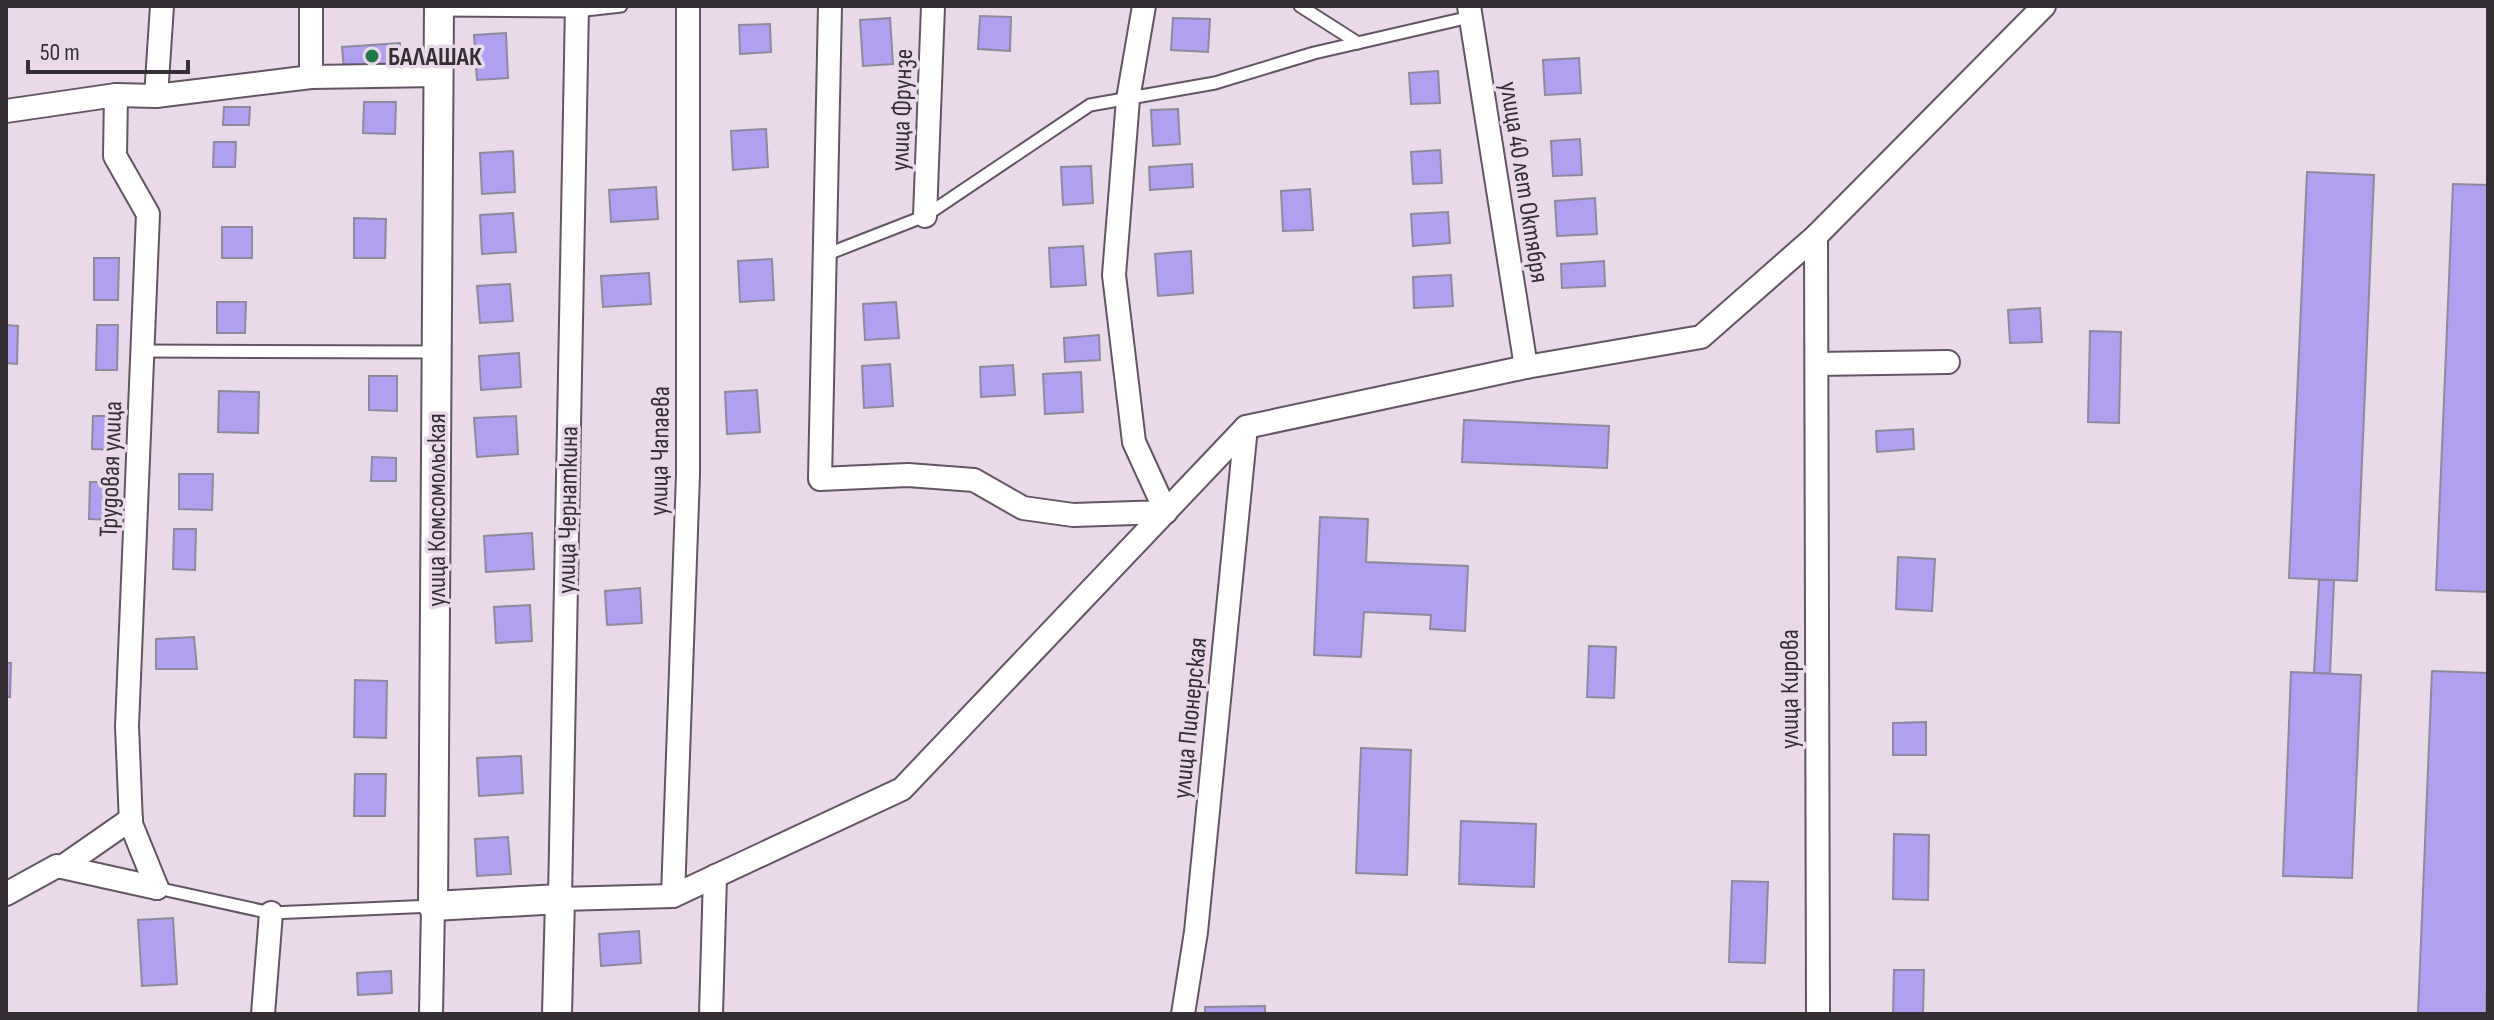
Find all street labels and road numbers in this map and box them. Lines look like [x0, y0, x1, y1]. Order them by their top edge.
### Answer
street label: улица Фрунзе [885, 48, 920, 172]
street label: улица 40 лет Октября [1492, 79, 1555, 285]
street label: улица Чапаева [644, 386, 677, 516]
street label: Трудовая улица [94, 400, 129, 538]
street label: улица Комсомольская [422, 413, 453, 607]
street label: улица Чернаткина [552, 426, 585, 594]
street label: улица Кирова [1775, 629, 1806, 749]
street label: улица Пионерская [1167, 636, 1214, 800]

